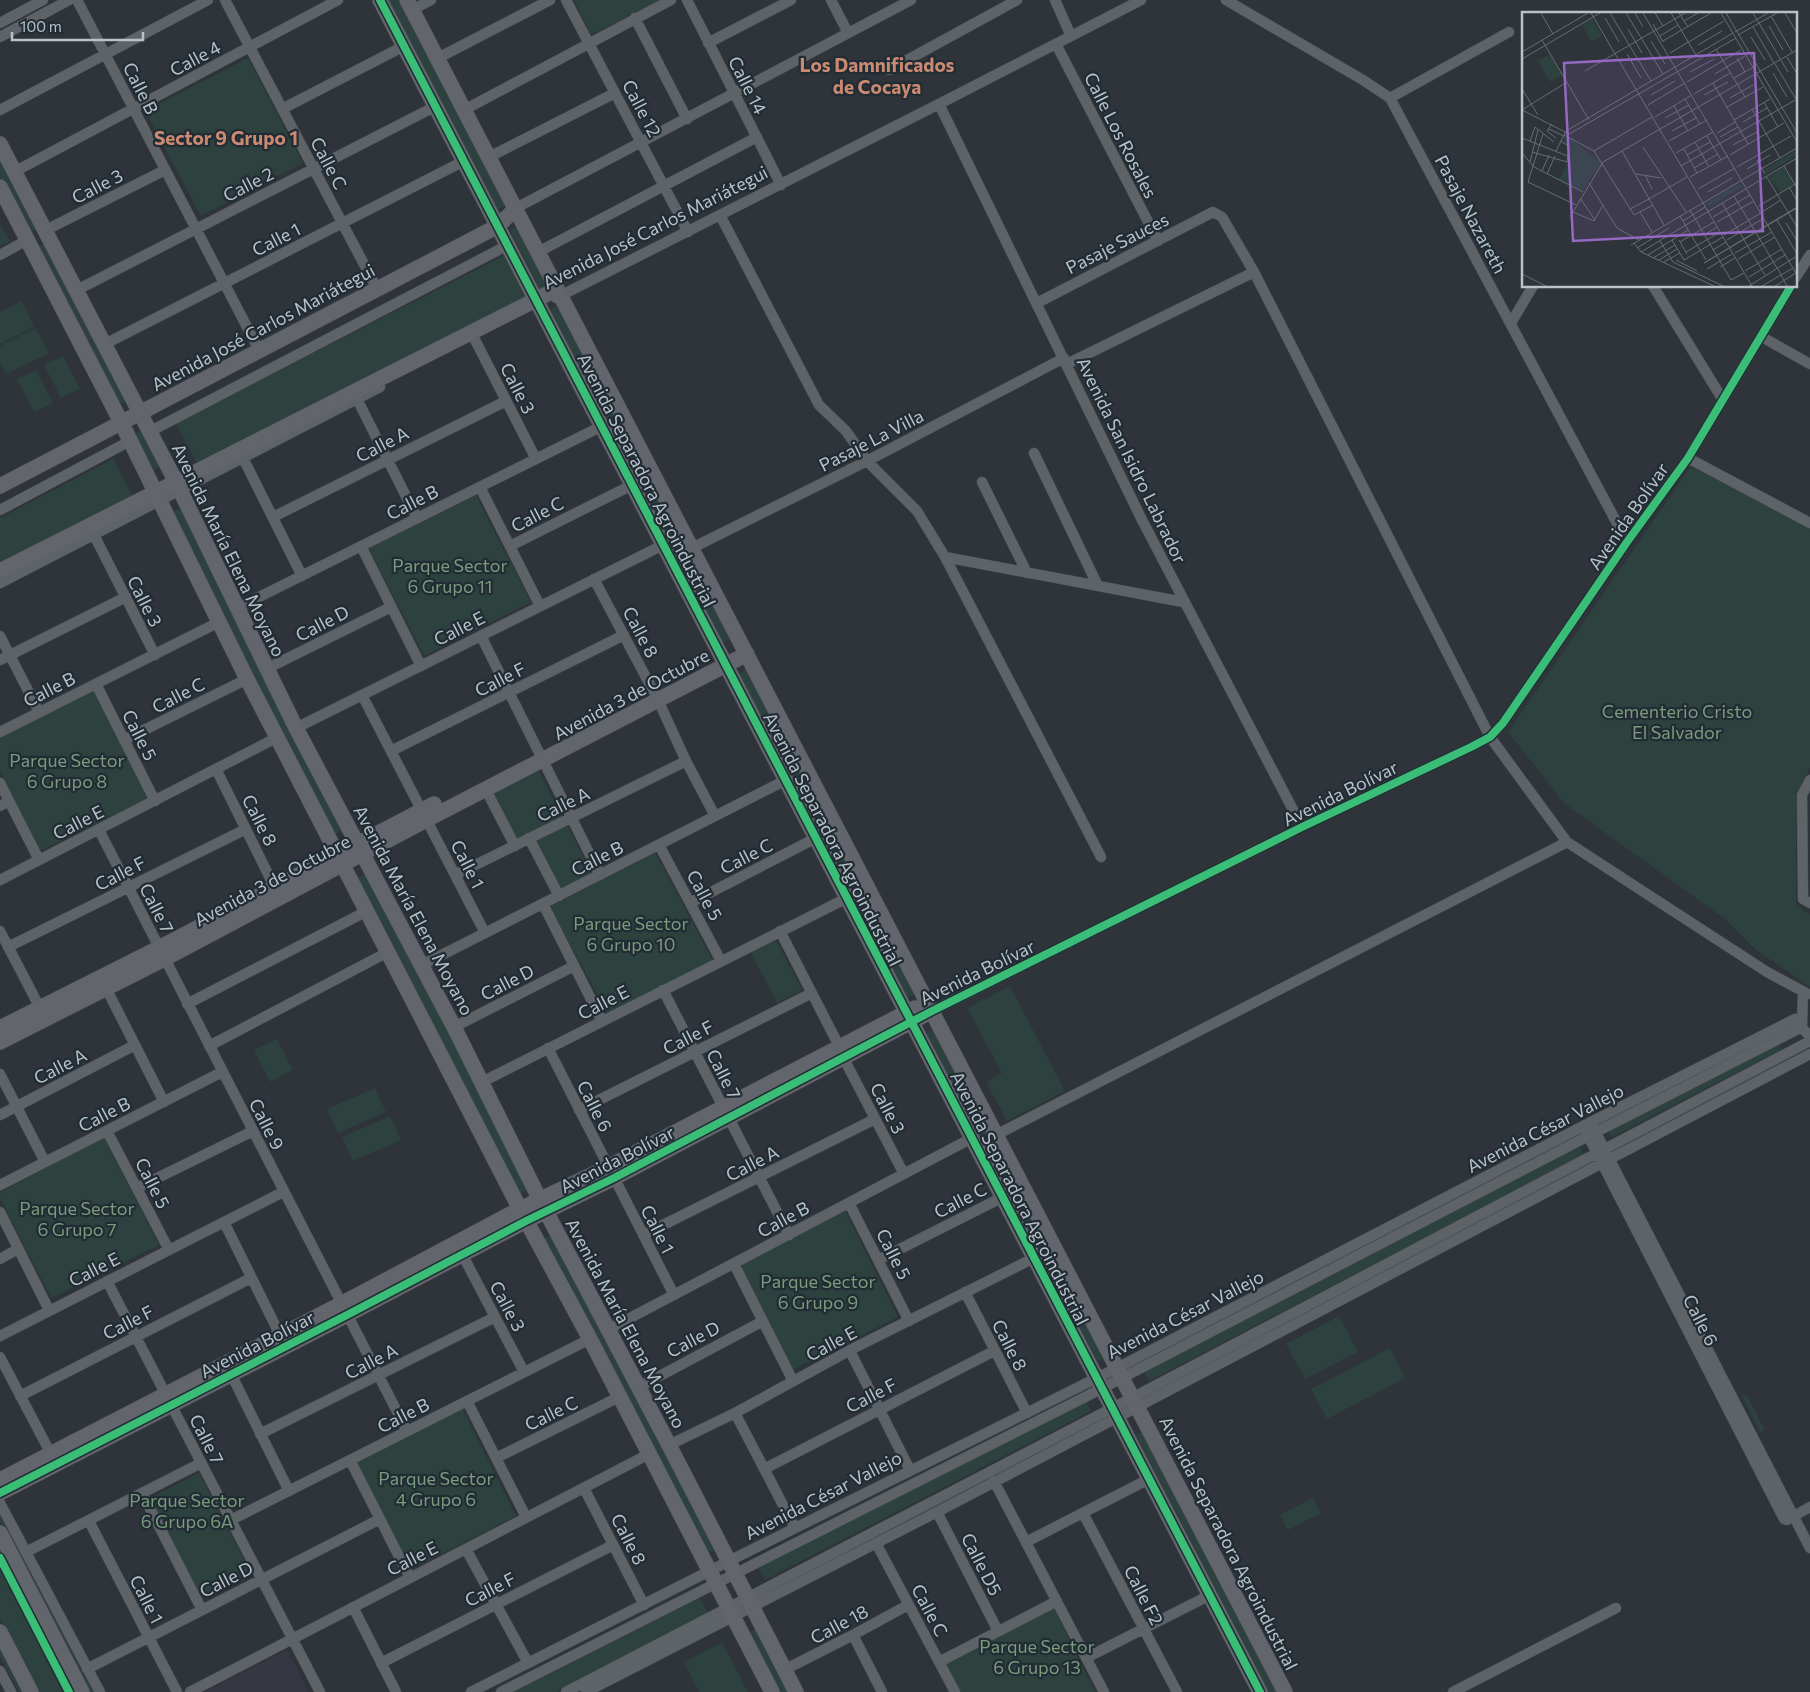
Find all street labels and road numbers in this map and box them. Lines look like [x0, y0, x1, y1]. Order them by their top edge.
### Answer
street label: Calle 4 [166, 35, 224, 81]
street label: Calle 14 [724, 52, 772, 118]
street label: Calle B [119, 58, 163, 118]
street label: Calle Los Rosales [1080, 68, 1162, 202]
street label: Calle 12 [618, 76, 666, 140]
street label: Calle C [306, 133, 352, 193]
street label: Pasaje Nazareth [1431, 151, 1511, 277]
street label: Avenida José Carlos Mariátegui [539, 160, 771, 294]
street label: Calle 2 [219, 162, 277, 206]
street label: Calle 3 [68, 164, 126, 208]
street label: Pasaje Sauces [1062, 208, 1172, 278]
street label: Calle 1 [248, 218, 304, 260]
street label: Avenida José Carlos Mariátegui [148, 259, 378, 395]
street label: Avenida Separadora Agroindustrial [573, 349, 721, 611]
street label: Avenida San Isidro Labrador [1072, 353, 1192, 567]
street label: Calle 3 [496, 359, 540, 417]
street label: Pasaje La Villa [815, 404, 927, 476]
street label: Calle A [352, 421, 412, 467]
street label: Avenida María Elena Moyano [168, 440, 290, 660]
street label: Avenida Bolívar [1583, 458, 1673, 574]
street label: Calle B [382, 480, 442, 524]
street label: Calle C [507, 491, 567, 537]
street label: Calle 3 [123, 572, 167, 630]
street label: Calle D [292, 600, 352, 646]
street label: Calle 8 [618, 603, 664, 661]
street label: Calle E [430, 606, 488, 650]
street label: Avenida 3 de Octubre [549, 644, 713, 744]
street label: Calle F [471, 657, 529, 701]
street label: Calle B [19, 667, 79, 711]
street label: Calle C [148, 672, 208, 718]
street label: Calle 5 [118, 706, 162, 764]
street label: Avenida Separadora Agroindustrial [759, 708, 907, 970]
street label: Avenida Bolívar [1279, 756, 1401, 830]
street label: Calle A [533, 782, 593, 826]
street label: Calle 8 [238, 791, 282, 849]
street label: Calle E [49, 800, 107, 844]
street label: Avenida María Elena Moyano [349, 801, 479, 1019]
street label: Avenida 3 de Octubre [190, 830, 354, 930]
street label: Calle C [716, 833, 776, 879]
street label: Calle 1 [447, 836, 489, 892]
street label: Calle B [567, 836, 627, 880]
street label: Calle F [91, 851, 149, 895]
street label: Calle 5 [683, 866, 727, 924]
street label: Calle 7 [135, 879, 179, 937]
street label: Avenida Bolívar [916, 935, 1038, 1009]
street label: Calle D [477, 959, 537, 1005]
street label: Calle E [574, 980, 632, 1024]
street label: Calle F [659, 1015, 717, 1059]
street label: Calle A [30, 1043, 90, 1089]
street label: Calle 7 [702, 1045, 746, 1103]
street label: Avenida Separadora Agroindustrial [946, 1067, 1094, 1329]
street label: Calle 6 [573, 1077, 617, 1135]
street label: Calle 3 [866, 1079, 910, 1137]
street label: Avenida César Vallejo [1463, 1079, 1627, 1177]
street label: Calle B [74, 1092, 134, 1136]
street label: Calle 9 [245, 1095, 289, 1153]
street label: Avenida Bolívar [556, 1121, 678, 1197]
street label: Calle A [722, 1140, 782, 1186]
street label: Calle 5 [131, 1154, 175, 1212]
street label: Calle C [930, 1177, 990, 1223]
street label: Calle B [753, 1196, 813, 1242]
street label: Calle 1 [637, 1201, 679, 1257]
street label: Avenida María Elena Moyano [561, 1214, 691, 1432]
street label: Calle 5 [872, 1225, 916, 1283]
street label: Calle E [65, 1247, 123, 1291]
street label: Avenida César Vallejo [1103, 1265, 1267, 1363]
street label: Calle 3 [486, 1277, 530, 1335]
street label: Calle 6 [1679, 1291, 1723, 1349]
street label: Calle F [99, 1300, 157, 1344]
street label: Avenida Bolívar [196, 1306, 318, 1382]
street label: Calle D [663, 1316, 723, 1362]
street label: Calle 8 [988, 1316, 1032, 1374]
street label: Calle E [802, 1320, 860, 1366]
street label: Calle A [341, 1338, 401, 1384]
street label: Calle F [842, 1373, 900, 1417]
street label: Calle C [521, 1391, 581, 1435]
street label: Calle B [373, 1393, 433, 1437]
street label: Calle 7 [185, 1410, 229, 1468]
street label: Avenida Separadora Agroindustrial [1155, 1412, 1303, 1674]
street label: Avenida César Vallejo [741, 1446, 905, 1544]
street label: Calle 8 [607, 1510, 651, 1568]
street label: Calle D5 [957, 1529, 1007, 1599]
street label: Calle E [383, 1536, 441, 1580]
street label: Calle D [196, 1556, 256, 1602]
street label: Calle F2 [1120, 1561, 1168, 1629]
street label: Calle F [461, 1567, 519, 1611]
street label: Calle 1 [126, 1571, 168, 1627]
street label: Calle C [907, 1580, 953, 1640]
street label: Calle 18 [806, 1600, 872, 1648]

